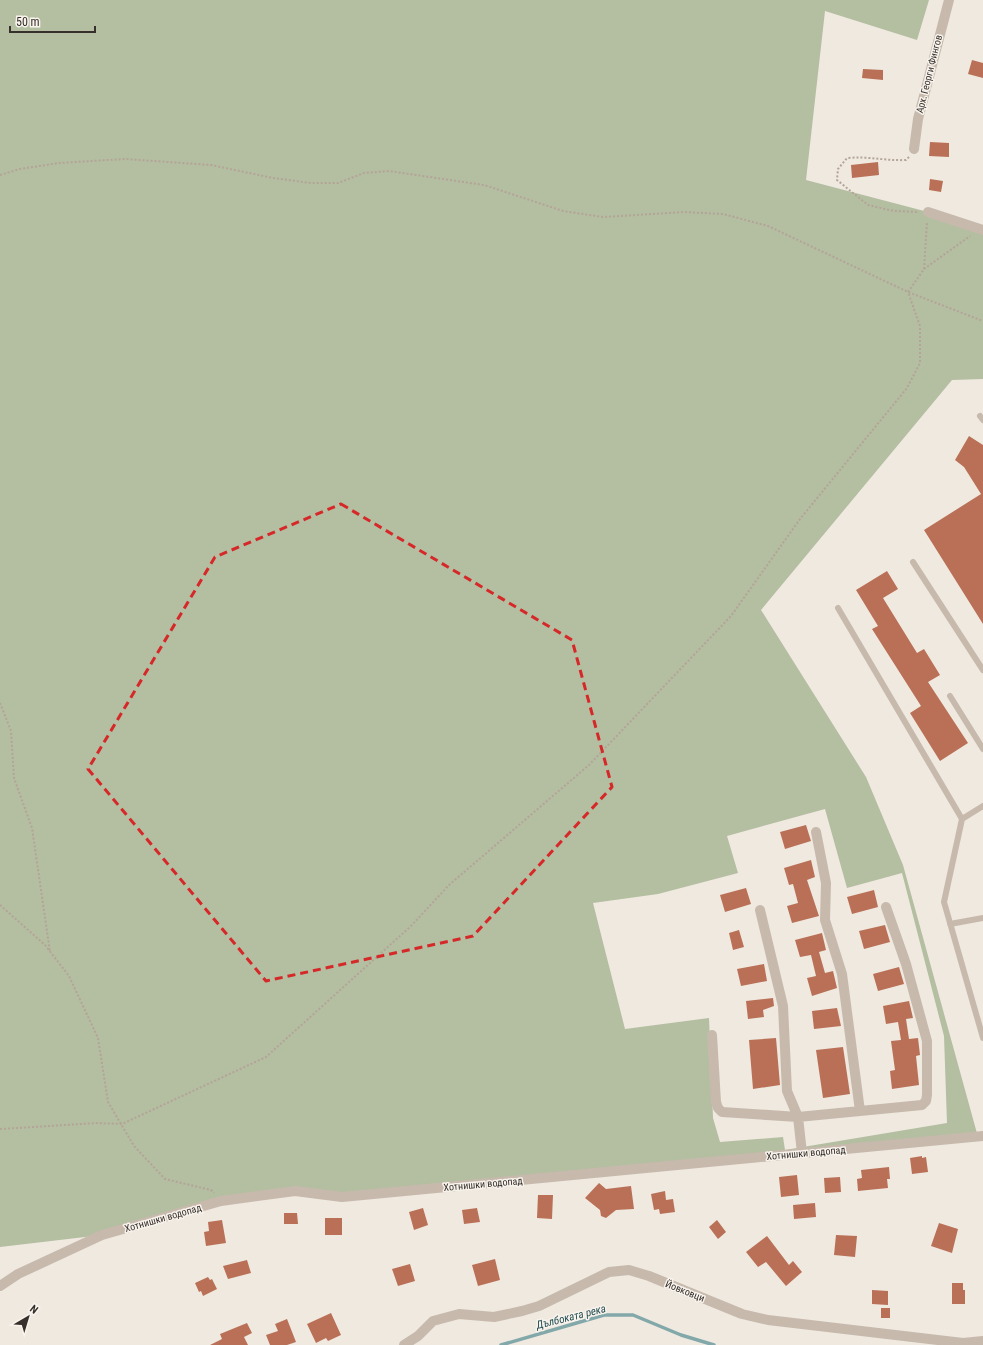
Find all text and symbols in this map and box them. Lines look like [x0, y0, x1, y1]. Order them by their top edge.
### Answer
scale bar [10, 8, 95, 34]
text: 50 m [16, 15, 40, 29]
street label: Арх. Георги Фингов [913, 33, 944, 114]
street label: Хотнишки водопад [766, 1144, 847, 1162]
street label: Хотнишки водопад [443, 1175, 524, 1193]
street label: Хотнишки водопад [123, 1202, 203, 1234]
street label: Йовковци [664, 1277, 707, 1304]
north arrow [8, 1297, 48, 1337]
text: N [27, 1302, 41, 1317]
water label: Дълбоката река [534, 1302, 607, 1332]

